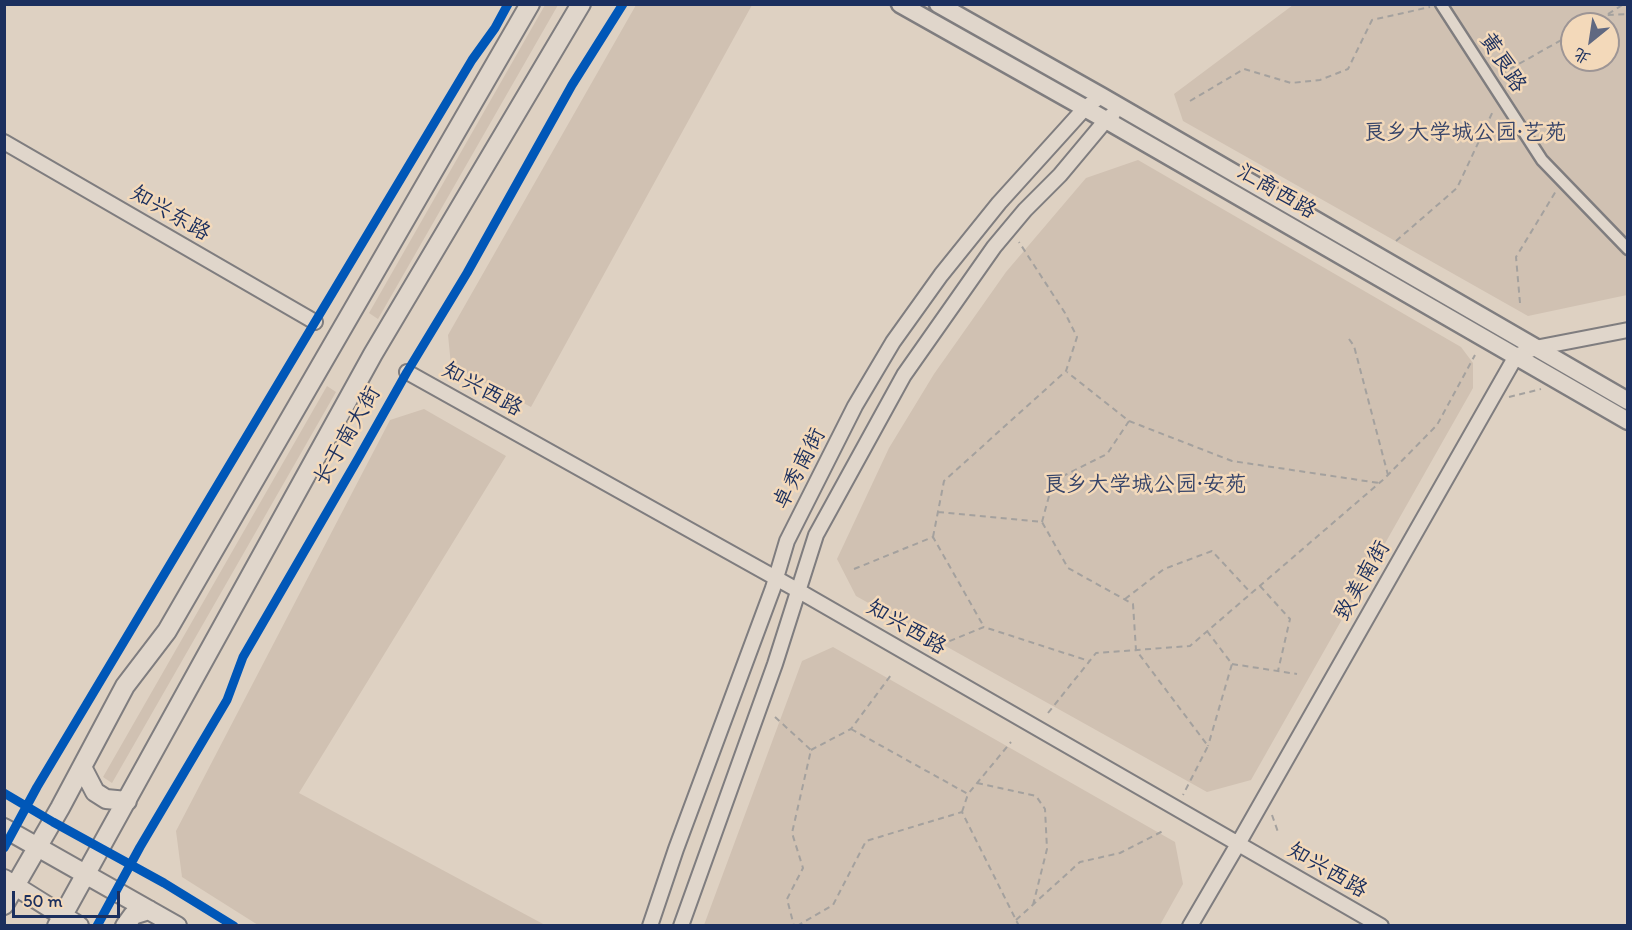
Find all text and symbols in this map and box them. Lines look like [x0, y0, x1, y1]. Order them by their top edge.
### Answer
north arrow [1560, 12, 1620, 72]
street label: 黄良路 [1473, 28, 1531, 98]
text: 北 [1570, 44, 1593, 69]
park label: 良乡大学城公园·艺苑 [1363, 120, 1567, 146]
street label: 汇商西路 [1231, 159, 1321, 225]
street label: 知兴东路 [125, 181, 215, 247]
street label: 知兴西路 [437, 357, 527, 423]
street label: 长于南大街 [309, 382, 387, 490]
street label: 卓秀南街 [768, 424, 832, 514]
park label: 良乡大学城公园·安苑 [1043, 472, 1247, 498]
street label: 致美南街 [1330, 536, 1396, 626]
street label: 知兴西路 [861, 595, 951, 661]
street label: 知兴西路 [1282, 838, 1372, 904]
scale bar [15, 879, 123, 917]
text: 50 m [23, 890, 63, 912]

